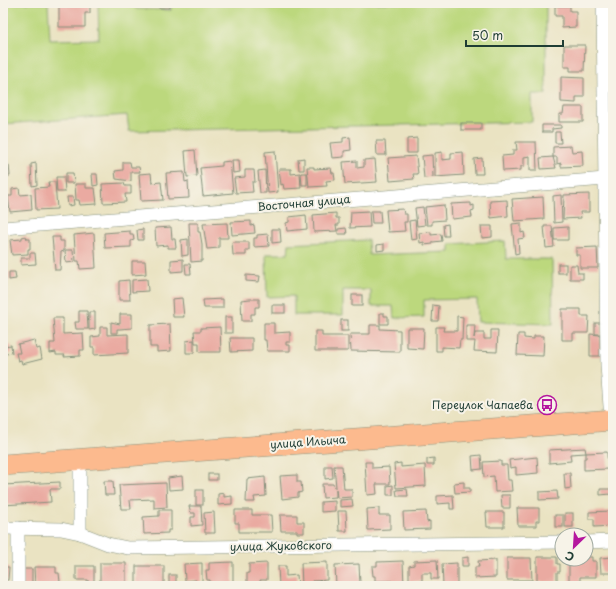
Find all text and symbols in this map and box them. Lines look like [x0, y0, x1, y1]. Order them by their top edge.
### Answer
scale bar [466, 22, 563, 48]
text: 50 m [472, 26, 503, 44]
street label: Восточная улица [257, 190, 351, 215]
bus stop icon: Переулок Чапаева [536, 394, 558, 416]
place label: Переулок Чапаева [432, 396, 533, 413]
street label: улица Ильича [270, 430, 346, 453]
north arrow [554, 527, 594, 567]
street label: улица Жуковского [230, 536, 332, 555]
text: С [562, 547, 577, 566]

